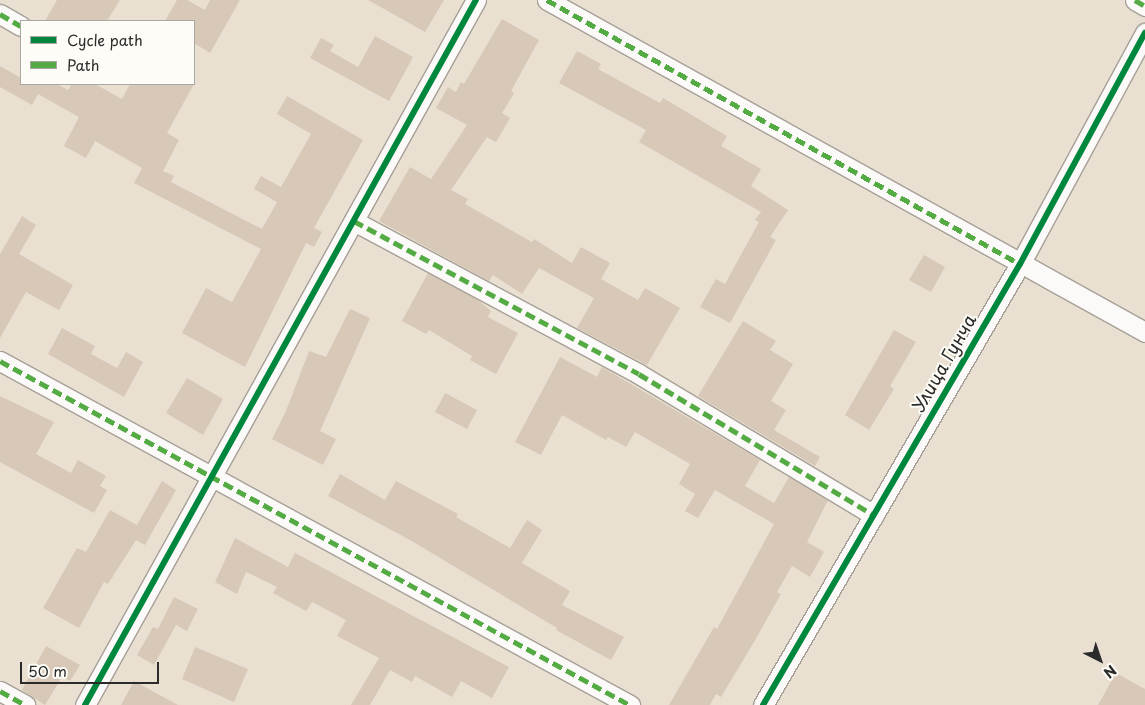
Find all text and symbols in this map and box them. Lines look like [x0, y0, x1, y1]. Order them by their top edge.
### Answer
legend [20, 20, 195, 85]
text: Cycle path [67, 28, 143, 51]
text: Path [67, 53, 99, 76]
street label: Улица Гунча [907, 310, 981, 416]
north arrow [1075, 635, 1125, 685]
scale bar [22, 652, 161, 684]
text: 50 m [28, 659, 67, 682]
text: N [1099, 660, 1121, 683]

